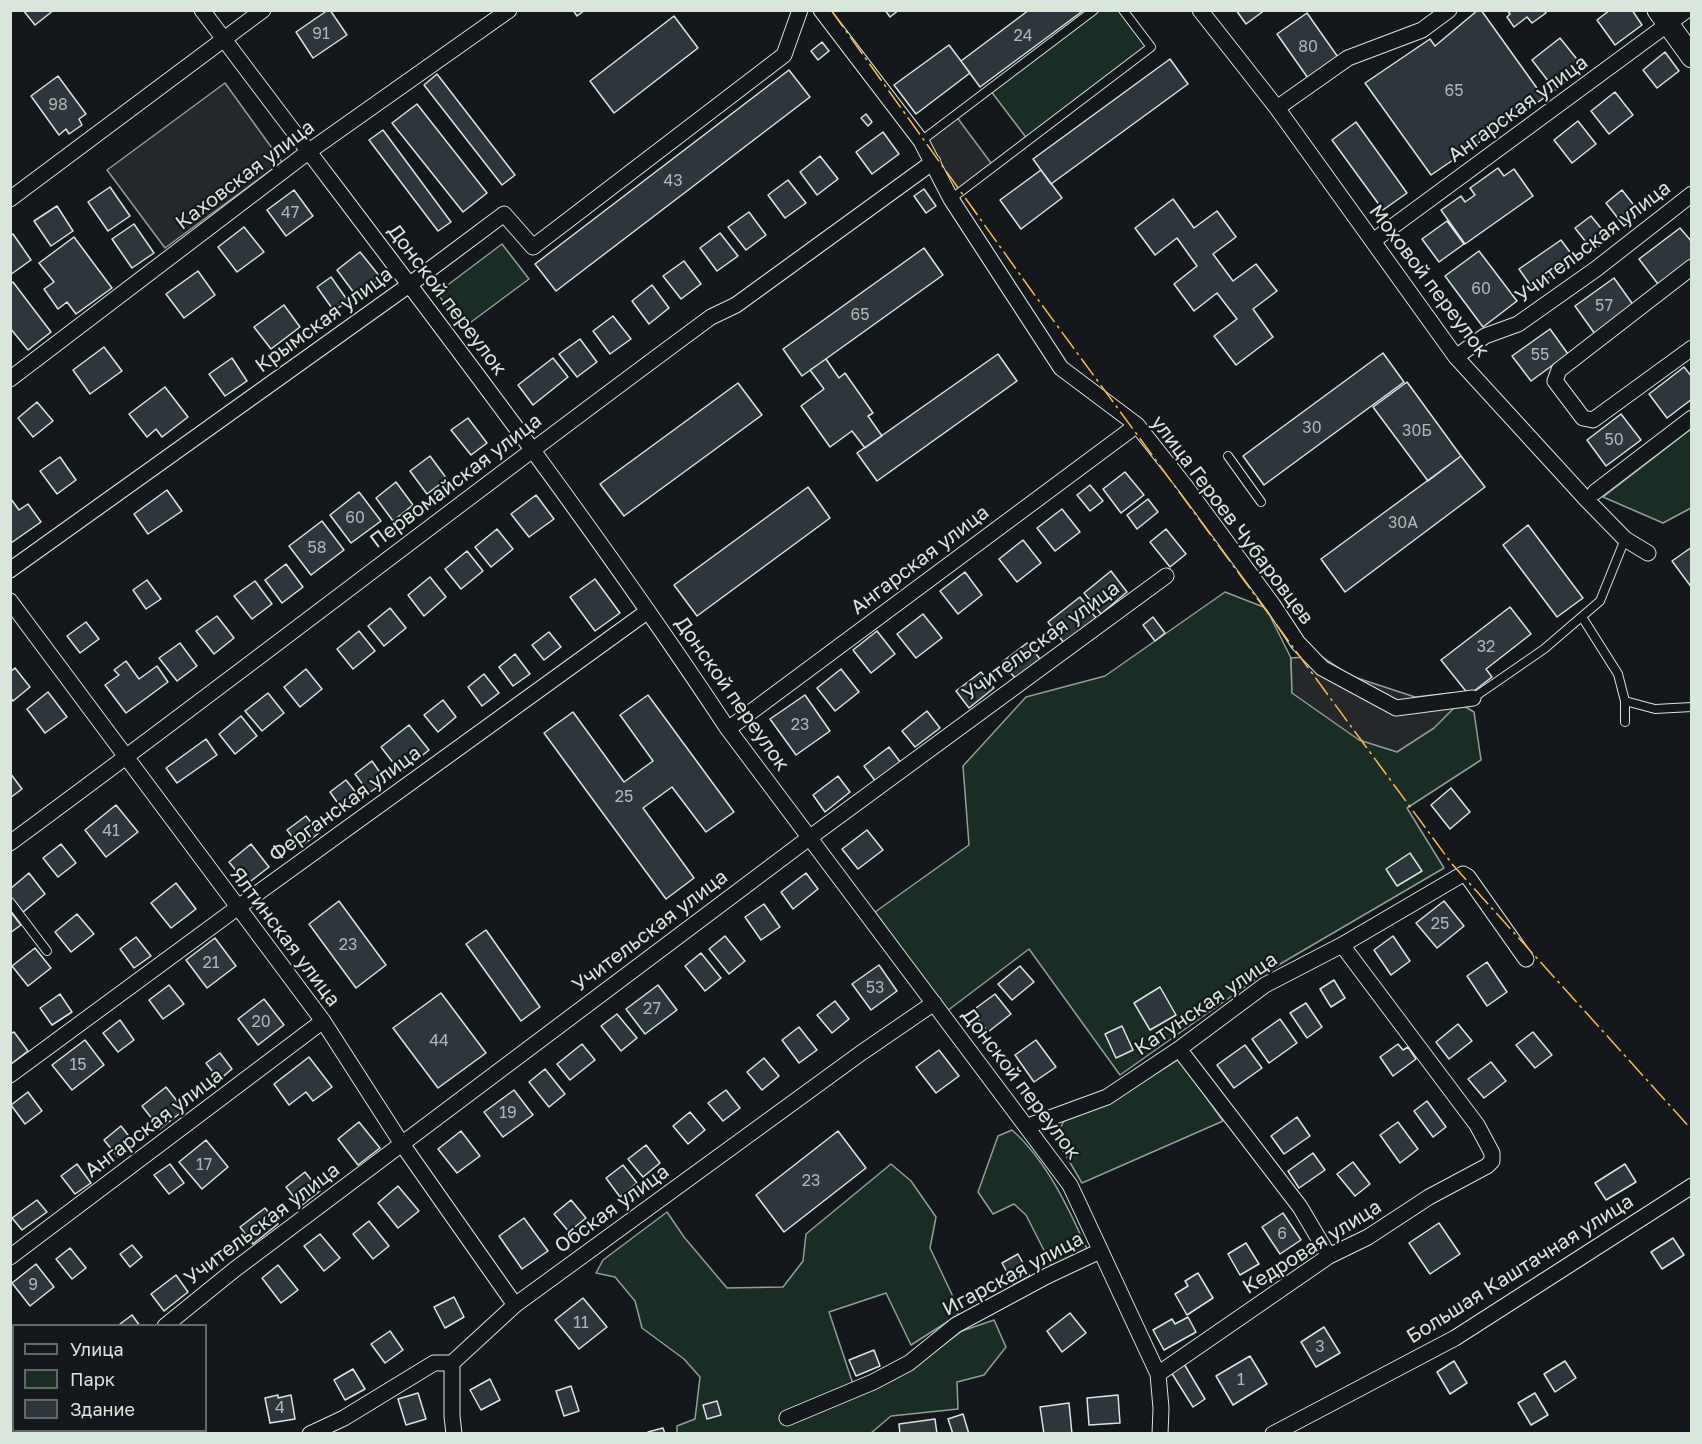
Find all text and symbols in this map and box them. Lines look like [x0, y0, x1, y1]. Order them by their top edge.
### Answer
house number: 91 [312, 24, 330, 44]
house number: 24 [1013, 26, 1033, 46]
house number: 80 [1298, 37, 1318, 57]
street label: Ангарская улица [1444, 50, 1592, 168]
house number: 65 [1445, 81, 1463, 101]
house number: 98 [48, 95, 68, 115]
street label: Каховская улица [171, 115, 319, 235]
house number: 43 [663, 171, 683, 191]
street label: Учительская улица [1511, 176, 1675, 308]
street label: Моховой переулок [1364, 200, 1494, 362]
house number: 47 [281, 203, 299, 223]
street label: Донской переулок [382, 220, 512, 380]
street label: Крымская улица [251, 262, 397, 378]
house number: 60 [1471, 279, 1491, 299]
house number: 57 [1595, 296, 1613, 316]
house number: 65 [851, 305, 869, 325]
house number: 55 [1531, 345, 1549, 365]
street label: Первомайская улица [365, 409, 547, 553]
street label: улица Героев Чубаровцев [1146, 411, 1318, 629]
house number: 30 [1302, 418, 1322, 438]
house number: 30Б [1402, 421, 1432, 441]
house number: 50 [1604, 430, 1624, 450]
street label: Ангарская улица [846, 500, 994, 620]
house number: 60 [345, 508, 365, 528]
house number: 30А [1388, 513, 1418, 533]
house number: 58 [307, 538, 327, 558]
street label: Учительская улица [958, 576, 1124, 706]
street label: Донской переулок [670, 612, 794, 776]
house number: 32 [1477, 637, 1495, 657]
house number: 23 [791, 715, 809, 735]
street label: Ферганская улица [264, 741, 426, 867]
house number: 25 [615, 787, 633, 807]
house number: 41 [102, 821, 120, 841]
street label: Ялтинская улица [225, 863, 345, 1011]
street label: Учительская улица [568, 865, 732, 997]
house number: 25 [1431, 914, 1449, 934]
house number: 23 [339, 935, 357, 955]
street label: Катунская улица [1130, 947, 1282, 1061]
house number: 21 [202, 953, 220, 973]
house number: 53 [866, 978, 884, 998]
house number: 27 [643, 999, 661, 1019]
street label: Донской переулок [956, 1004, 1086, 1164]
house number: 20 [251, 1012, 271, 1032]
house number: 44 [429, 1031, 449, 1051]
house number: 15 [69, 1055, 87, 1075]
street label: Ангарская улица [80, 1063, 228, 1183]
house number: 19 [499, 1103, 517, 1123]
house number: 17 [196, 1155, 212, 1175]
street label: Учительская улица [180, 1158, 344, 1290]
street label: Обская улица [550, 1160, 674, 1258]
house number: 23 [802, 1171, 820, 1191]
street label: Большая Каштачная улица [1402, 1189, 1638, 1349]
street label: Кедровая улица [1238, 1195, 1386, 1299]
house number: 6 [1277, 1224, 1287, 1244]
street label: Игарская улица [938, 1227, 1088, 1321]
house number: 9 [28, 1275, 38, 1295]
house number: 11 [573, 1313, 589, 1333]
legend [12, 1324, 207, 1432]
house number: 3 [1315, 1337, 1325, 1357]
text: Улица [70, 1338, 124, 1360]
text: Парк [70, 1368, 115, 1390]
house number: 1 [1237, 1370, 1245, 1390]
text: Здание [70, 1398, 135, 1420]
house number: 4 [275, 1398, 285, 1418]

